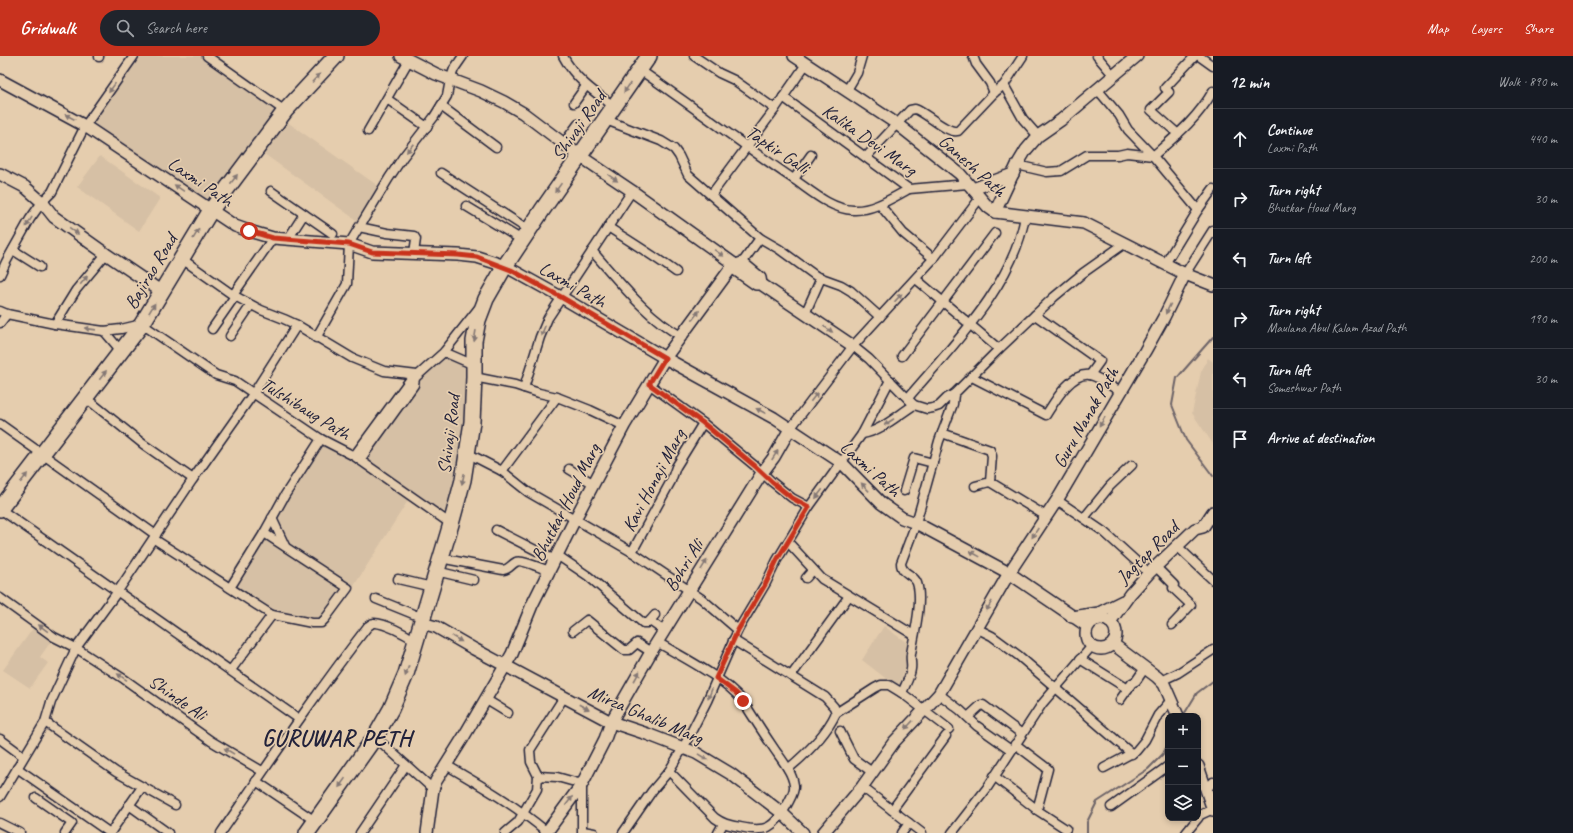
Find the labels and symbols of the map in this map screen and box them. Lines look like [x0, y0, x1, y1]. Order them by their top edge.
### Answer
one-way arrow [311, 73, 320, 83]
one-way arrow [108, 83, 116, 93]
street label: Shivaji Road [546, 83, 614, 165]
one-way arrow [623, 83, 631, 93]
street label: Kalika Devi Marg [818, 98, 922, 182]
one-way arrow [64, 114, 76, 121]
street label: Tapkir Galli [741, 120, 816, 181]
street label: Ganesh Path [934, 129, 1012, 203]
one-way arrow [405, 143, 414, 154]
street label: Laxmi Path [163, 151, 239, 213]
one-way arrow [230, 174, 238, 184]
one-way arrow [607, 174, 618, 182]
one-way arrow [554, 183, 562, 193]
one-way arrow [173, 185, 184, 192]
one-way arrow [26, 216, 33, 228]
route start [240, 222, 258, 240]
one-way arrow [69, 227, 80, 235]
street label: Bajirao Road [119, 227, 184, 313]
one-way arrow [193, 228, 200, 240]
one-way arrow [714, 249, 724, 257]
street label: Laxmi Path [535, 256, 611, 314]
one-way arrow [79, 275, 88, 285]
one-way arrow [893, 293, 902, 303]
one-way arrow [148, 303, 156, 313]
one-way arrow [1164, 304, 1171, 315]
one-way arrow [692, 310, 700, 320]
one-way arrow [539, 325, 545, 337]
one-way arrow [823, 325, 833, 333]
one-way arrow [84, 326, 96, 332]
one-way arrow [472, 330, 478, 342]
street label: Guru Nanak Path [1047, 362, 1125, 472]
one-way arrow [99, 370, 108, 381]
street label: Tulshibaug Path [256, 372, 356, 446]
street label: Shivaji Road [432, 390, 466, 475]
one-way arrow [809, 392, 818, 403]
one-way arrow [755, 407, 767, 414]
one-way arrow [1099, 416, 1106, 428]
one-way arrow [883, 418, 895, 425]
street label: Kavi Honaji Marg [617, 424, 691, 536]
street label: Laxmi Path [835, 435, 907, 503]
street label: Bhutkar Houd Marg [526, 438, 607, 566]
one-way arrow [771, 449, 778, 461]
one-way arrow [20, 473, 28, 483]
one-way arrow [459, 473, 465, 485]
one-way arrow [861, 482, 870, 492]
one-way arrow [815, 489, 823, 499]
street label: Jagtap Road [1111, 514, 1187, 590]
one-way arrow [1031, 528, 1039, 538]
street label: Bohri Ali [659, 533, 710, 596]
one-way arrow [969, 551, 981, 557]
one-way arrow [701, 559, 708, 571]
one-way arrow [985, 601, 993, 611]
one-way arrow [38, 625, 48, 633]
one-way arrow [451, 636, 463, 643]
one-way arrow [403, 665, 409, 677]
street label: Shinde Ali [144, 669, 213, 728]
one-way arrow [634, 670, 641, 682]
one-way arrow [116, 673, 127, 681]
street label: Mirza Ghalib Marg [584, 680, 708, 750]
one-way arrow [707, 688, 713, 700]
route end [734, 692, 752, 710]
one-way arrow [578, 704, 589, 711]
one-way arrow [905, 720, 914, 730]
district label: GURUWAR PETH [262, 724, 416, 753]
one-way arrow [224, 747, 234, 755]
one-way arrow [697, 754, 709, 761]
one-way arrow [338, 778, 346, 788]
one-way arrow [565, 796, 573, 806]

